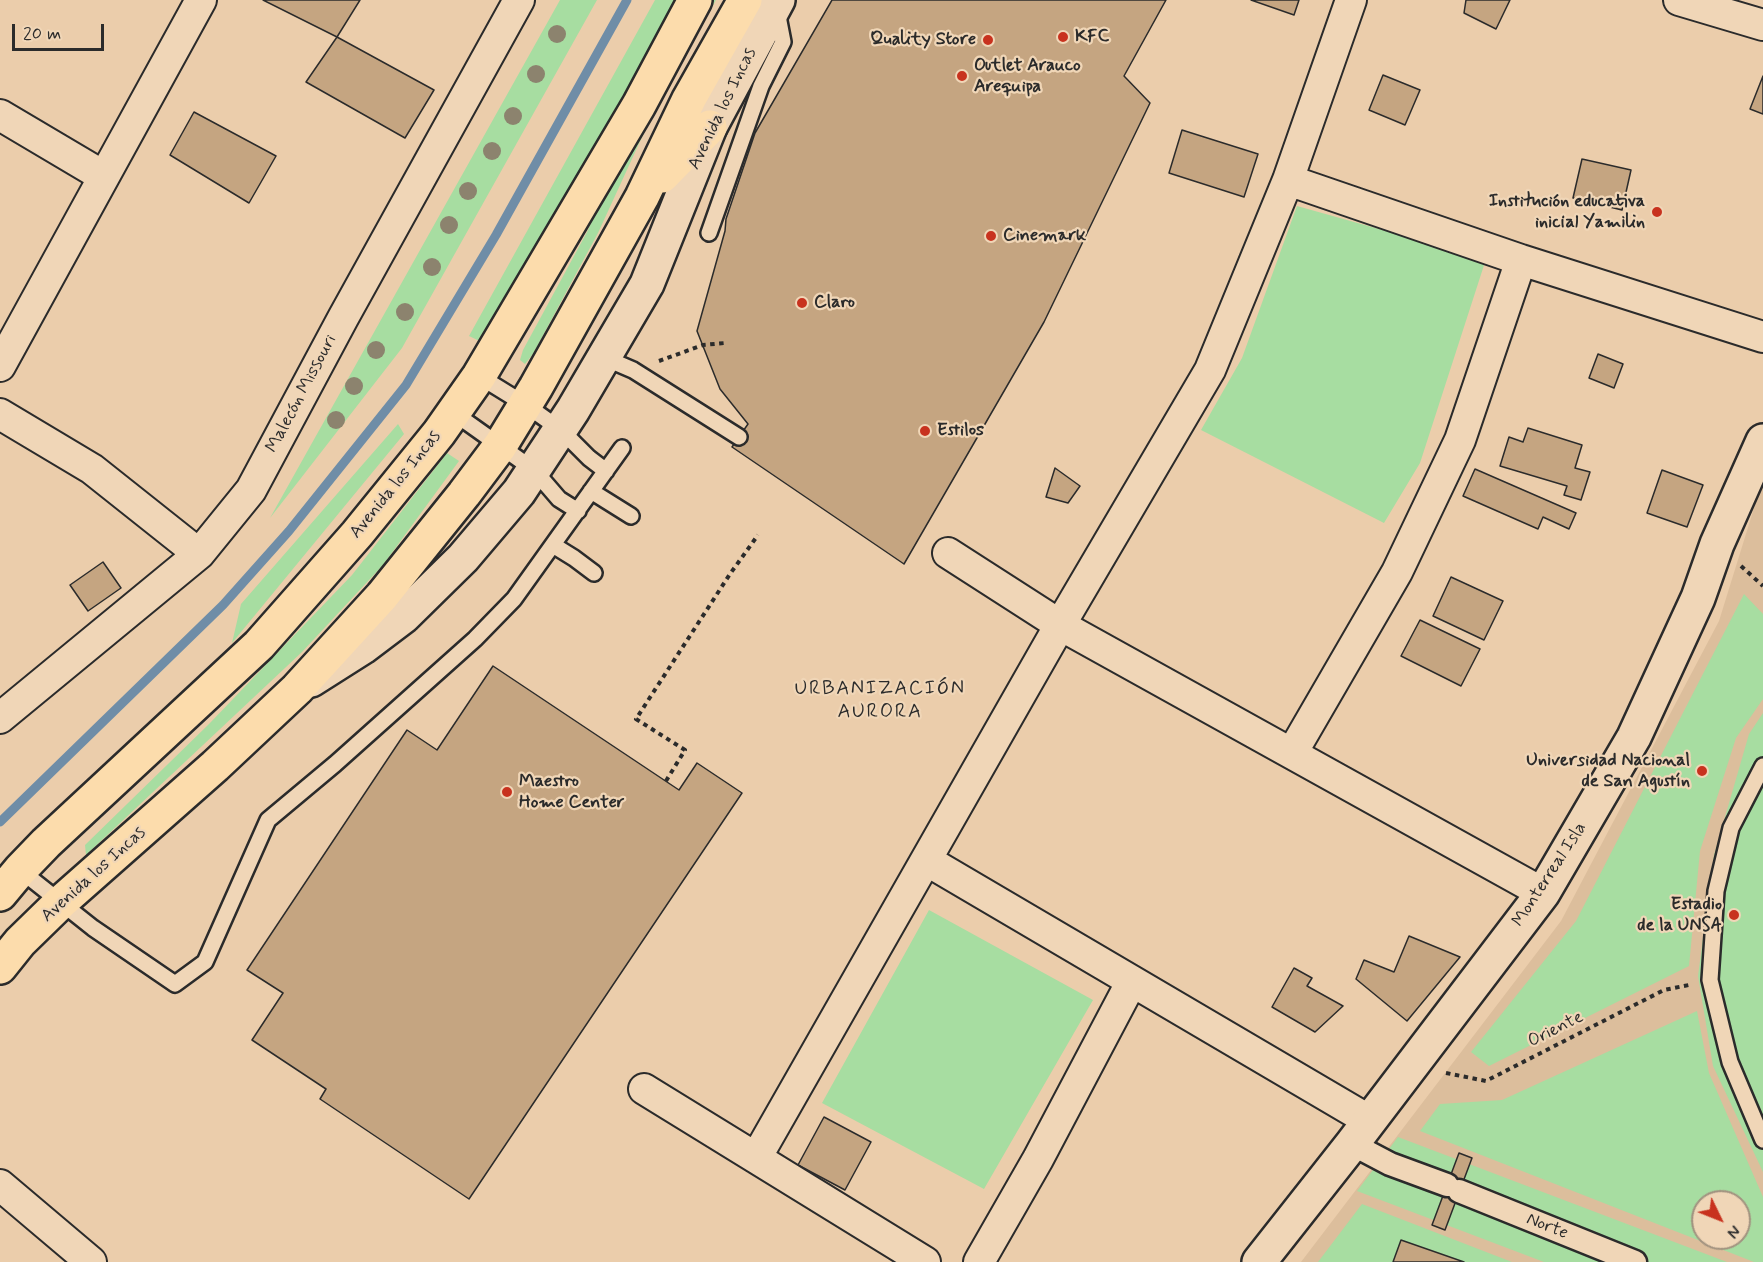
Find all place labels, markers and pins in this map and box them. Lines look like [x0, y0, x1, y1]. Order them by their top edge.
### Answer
place label: KFC [1075, 26, 1109, 48]
place label: Quality Store [870, 29, 976, 51]
marker: KFC [1056, 30, 1070, 44]
marker: Quality Store [981, 33, 995, 47]
place label: Outlet Arauco Arequipa [974, 55, 1081, 98]
marker: Outlet Arauco Arequipa [955, 69, 969, 83]
place label: Institución educativa inicial Yamilin [1489, 191, 1645, 234]
marker: Institución educativa inicial Yamilin [1650, 205, 1664, 219]
place label: Cinemark [1003, 225, 1086, 247]
marker: Cinemark [984, 229, 998, 243]
place label: Claro [814, 292, 855, 314]
marker: Claro [795, 296, 809, 310]
place label: Estilos [937, 420, 984, 442]
marker: Estilos [918, 424, 932, 438]
place label: Universidad Nacional de San Agustín [1526, 750, 1690, 792]
marker: Universidad Nacional de San Agustín [1695, 764, 1709, 778]
place label: Maestro Home Center [519, 771, 624, 814]
marker: Maestro Home Center [500, 785, 514, 799]
place label: Estadio de la UNSA [1637, 894, 1722, 936]
marker: Estadio de la UNSA [1727, 908, 1741, 922]

